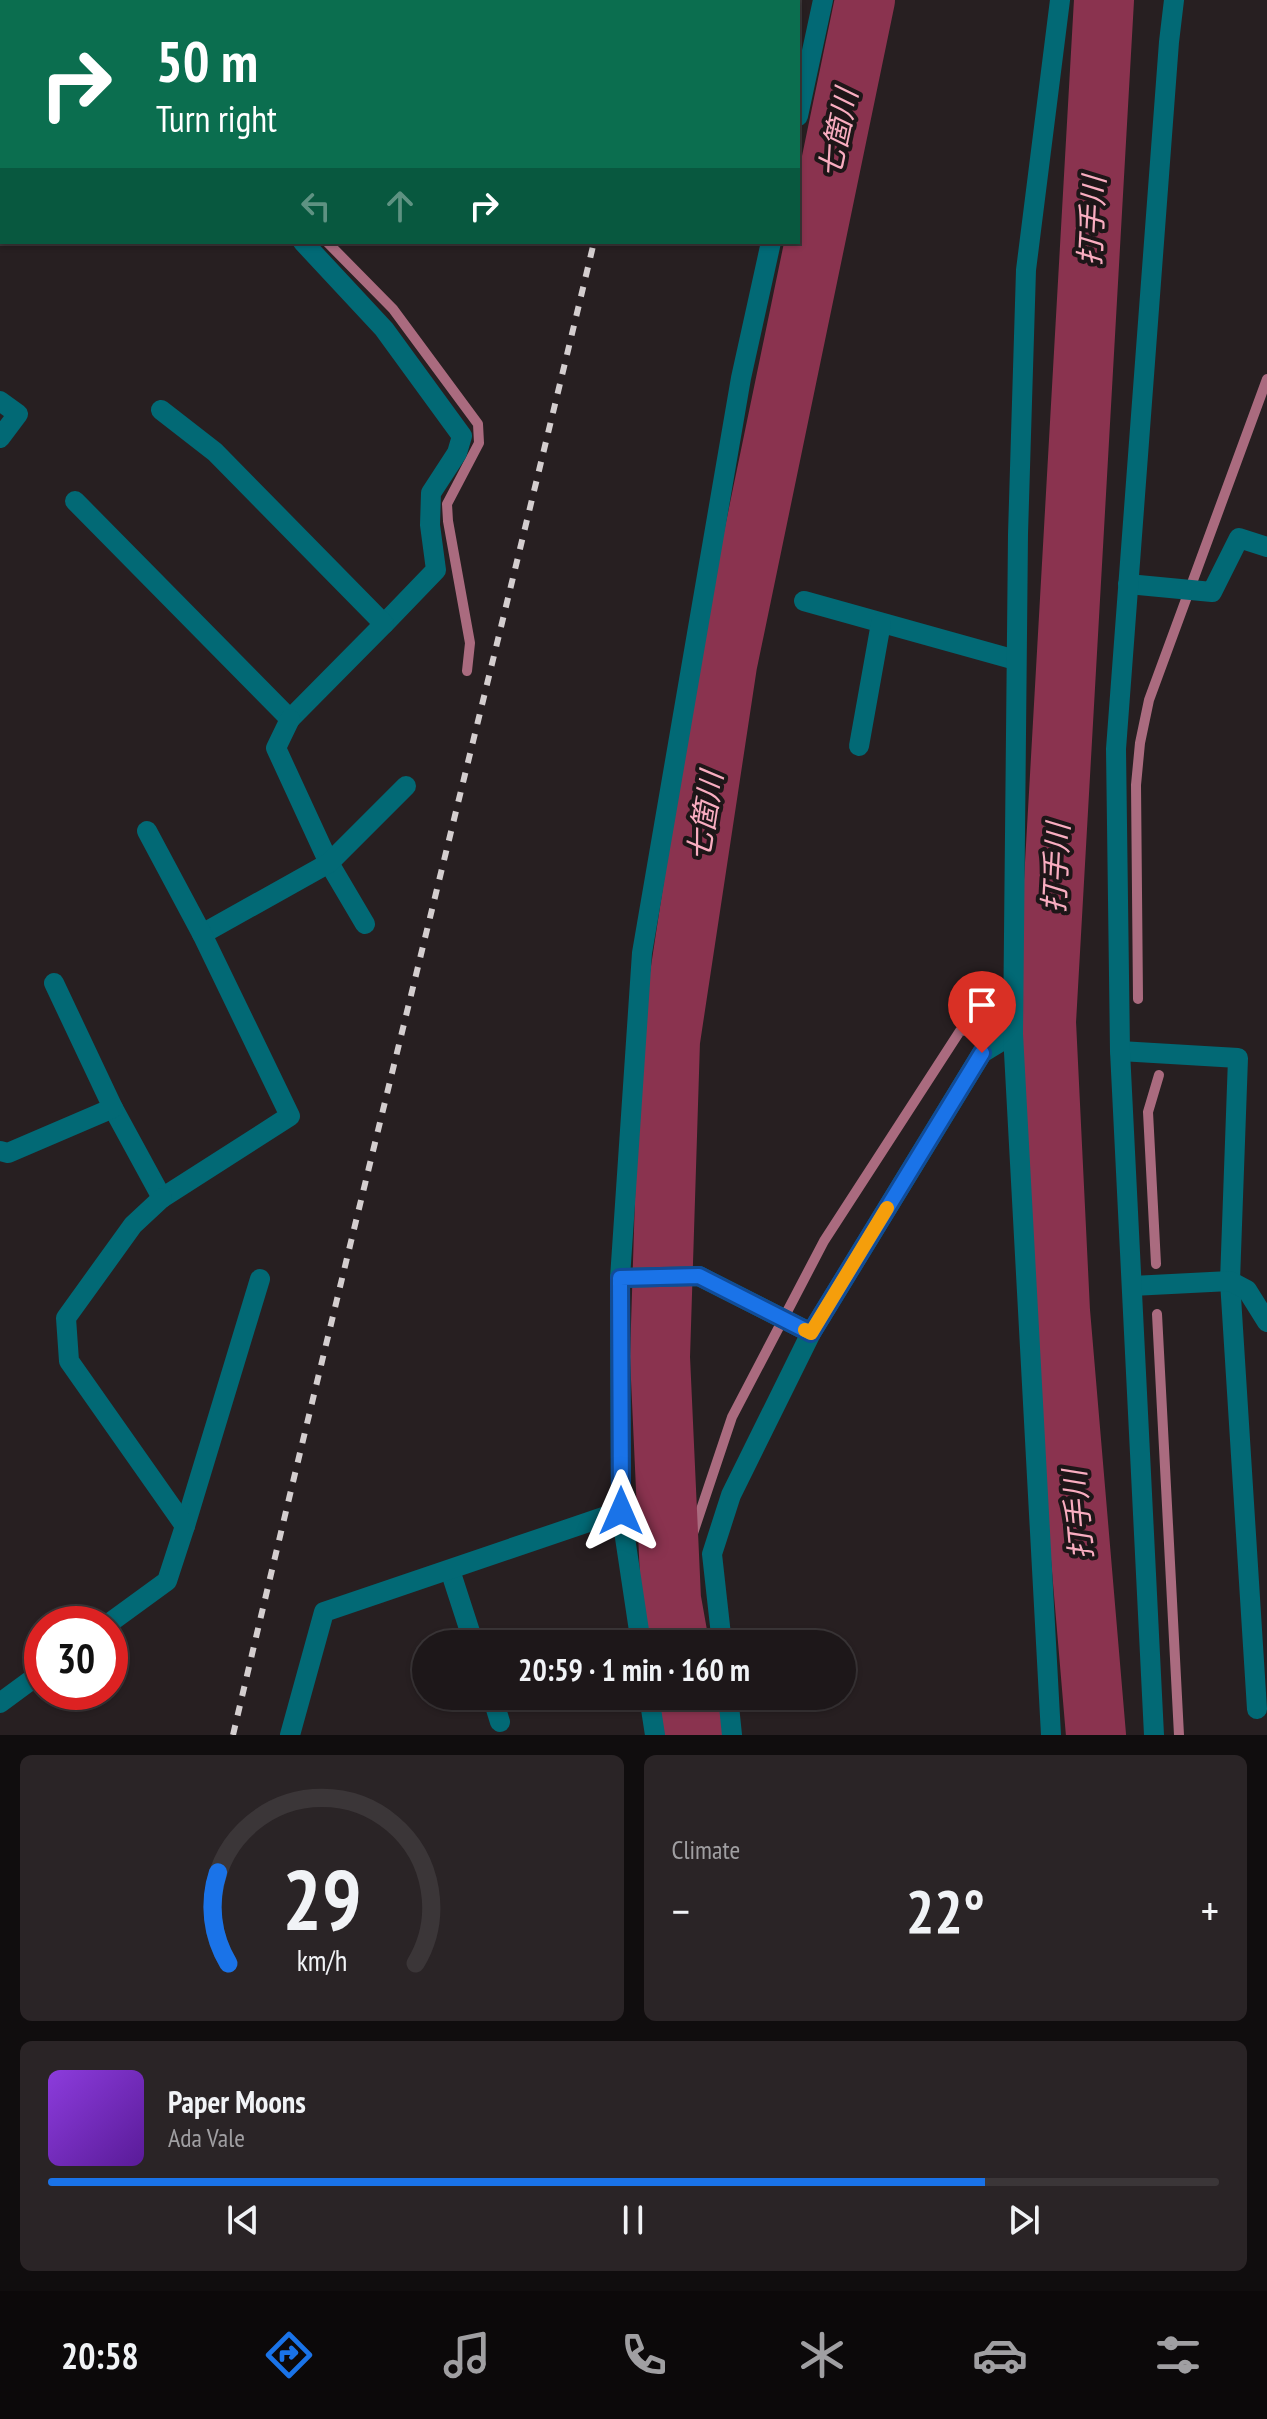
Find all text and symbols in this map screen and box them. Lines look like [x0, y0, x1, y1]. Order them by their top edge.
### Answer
text: 50 m [156, 25, 258, 97]
icon: right [24, 32, 128, 136]
water label: 七箇川 [809, 82, 866, 181]
text: Turn right [156, 95, 277, 142]
water label: 打手川 [1069, 172, 1113, 267]
icon: left [294, 184, 338, 228]
icon: ahead [378, 184, 422, 228]
icon: right [462, 184, 506, 228]
water label: 七箇川 [678, 766, 731, 863]
water label: 打手川 [1033, 819, 1077, 914]
pin [948, 971, 1016, 1053]
icon: arrive [960, 983, 1004, 1027]
water label: 打手川 [1053, 1465, 1100, 1562]
position arrow [579, 1469, 663, 1553]
speed limit sign: 30 [24, 1606, 128, 1710]
text: 20:59 · 1 min · 160 m [518, 1650, 750, 1689]
text: Climate [672, 1833, 740, 1866]
text: 29 [282, 1845, 362, 1953]
text: 22° [906, 1872, 985, 1950]
text: − [672, 1882, 690, 1939]
text: + [1201, 1882, 1219, 1939]
text: km/h [296, 1942, 347, 1979]
text: Paper Moons [168, 2082, 306, 2121]
text: Ada Vale [168, 2121, 245, 2154]
icon: previous [221, 2198, 265, 2242]
icon: pause [611, 2198, 655, 2242]
icon: next [1002, 2198, 1046, 2242]
icon: directions [261, 2327, 317, 2383]
icon: music [439, 2327, 495, 2383]
icon: phone [616, 2327, 672, 2383]
icon: climate [794, 2327, 850, 2383]
icon: car [972, 2327, 1028, 2383]
icon: filters [1150, 2327, 1206, 2383]
text: 20:58 [61, 2332, 139, 2379]

